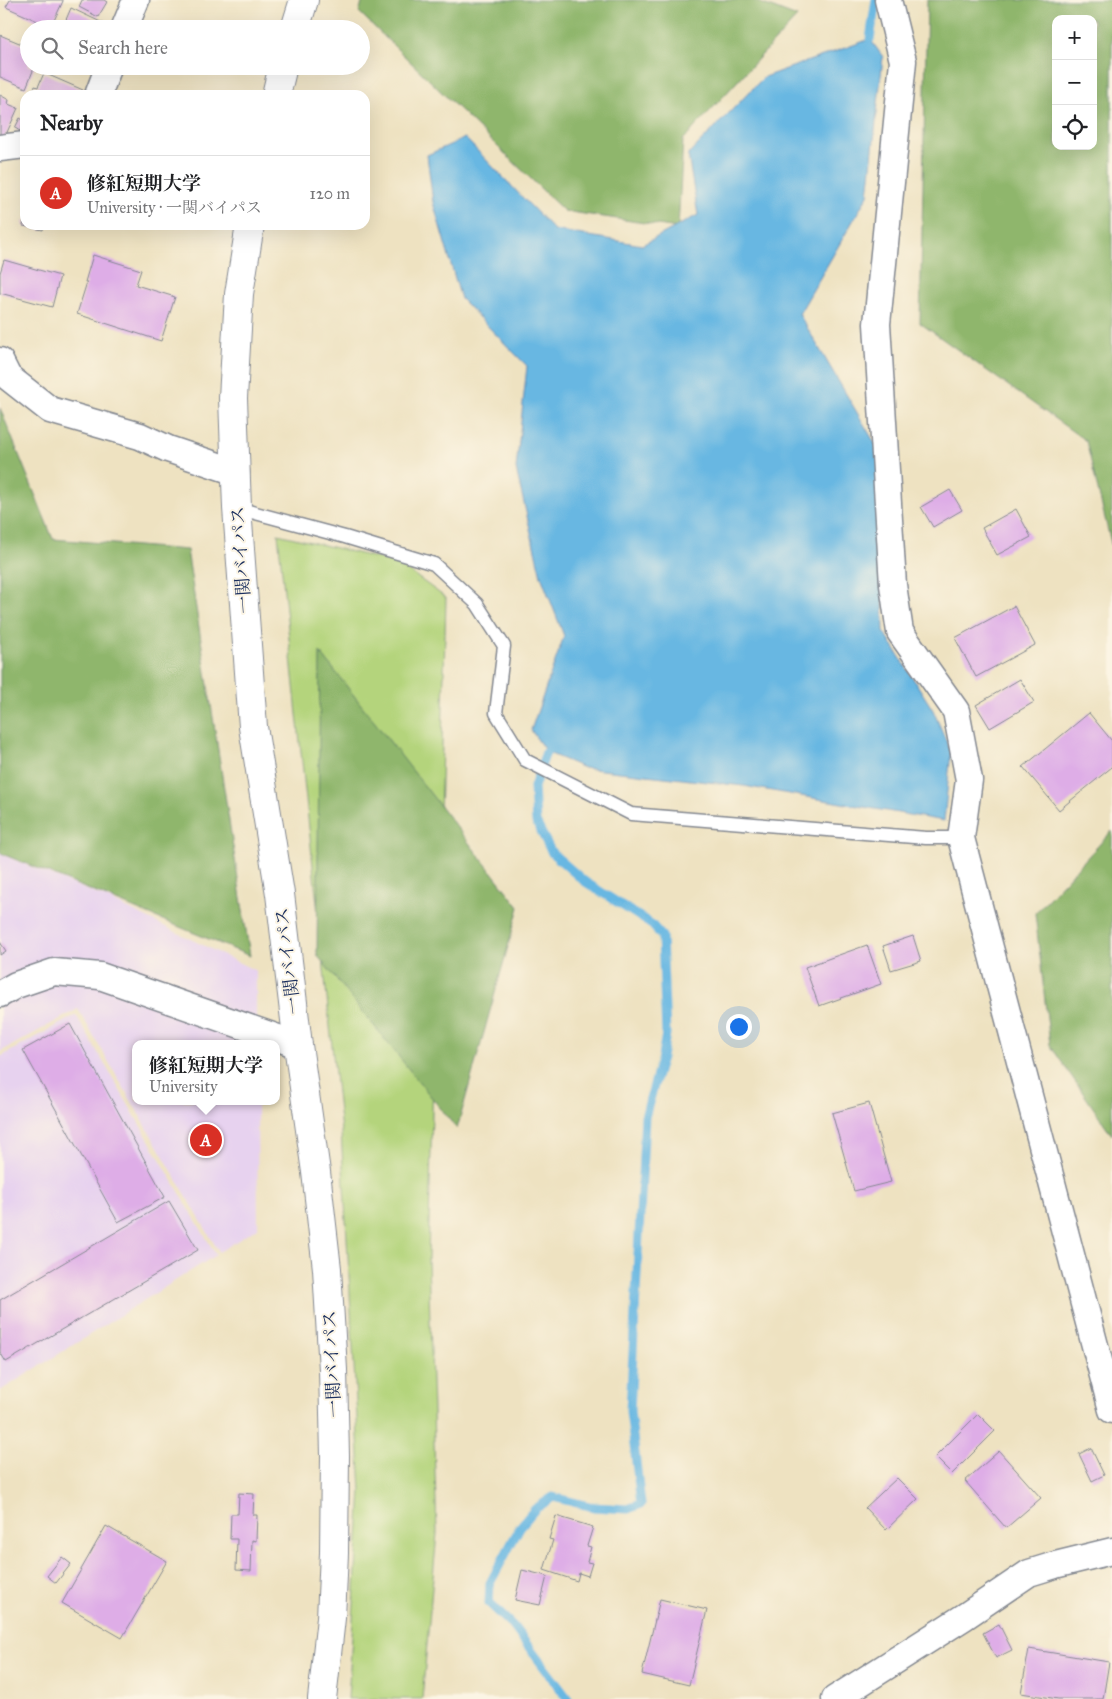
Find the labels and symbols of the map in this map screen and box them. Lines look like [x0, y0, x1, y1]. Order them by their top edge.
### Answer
street label: 一関バイパス [226, 506, 256, 614]
street label: 一関バイパス [271, 906, 305, 1016]
your location [726, 1014, 752, 1040]
pin: A [190, 1121, 222, 1159]
street label: 一関バイパス [318, 1310, 346, 1418]

